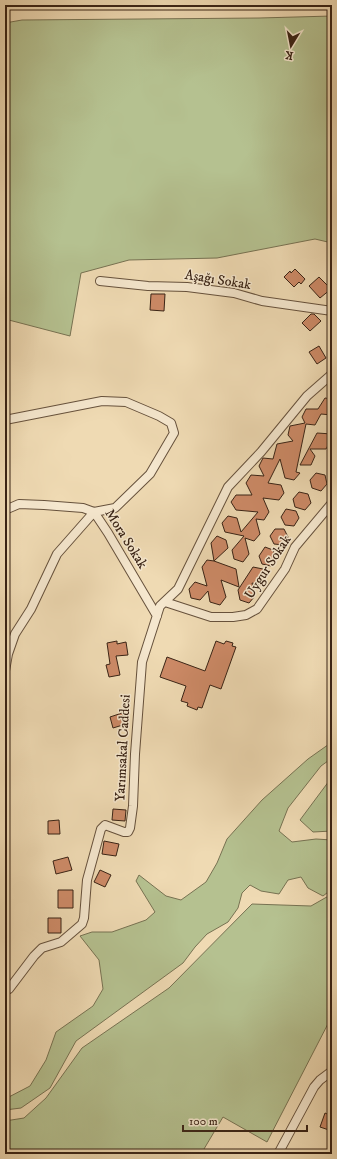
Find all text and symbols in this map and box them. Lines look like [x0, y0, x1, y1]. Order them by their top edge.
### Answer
north arrow [271, 26, 311, 66]
text: K [284, 47, 294, 62]
street label: Aşağı Sokak [184, 266, 253, 294]
street label: Mora Sokak [100, 506, 152, 572]
street label: Uygur Sokak [241, 531, 295, 603]
street label: Yarımsakal Caddesi [111, 694, 135, 802]
scale bar [183, 1107, 307, 1133]
text: 100 m [189, 1114, 218, 1129]

